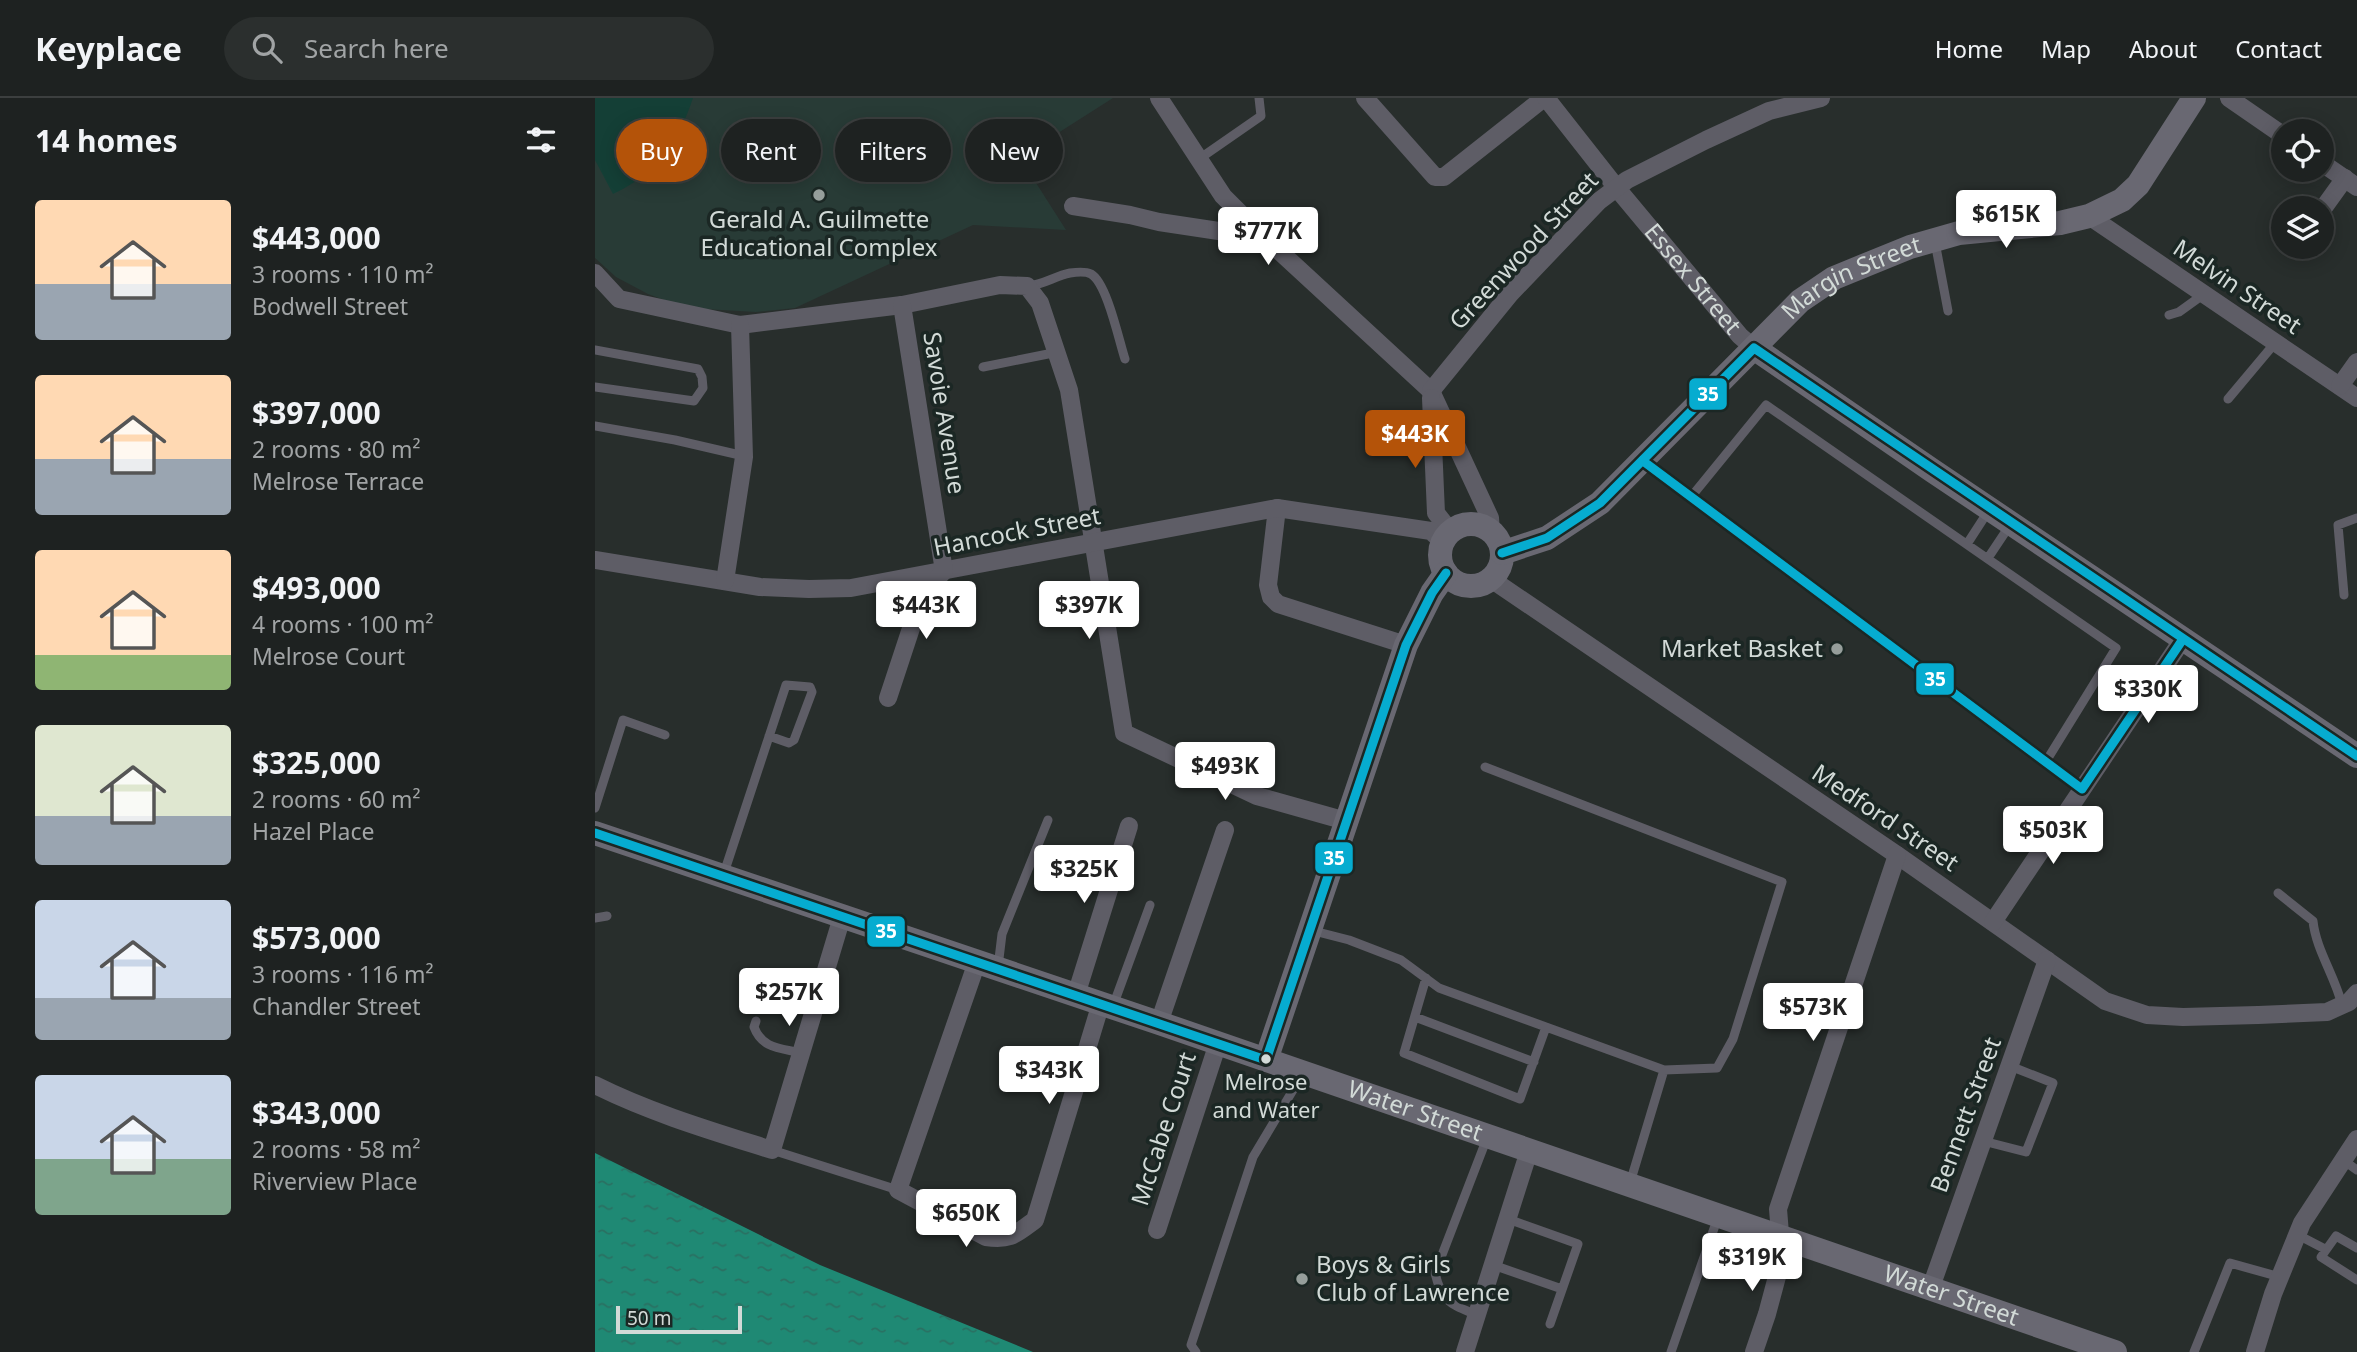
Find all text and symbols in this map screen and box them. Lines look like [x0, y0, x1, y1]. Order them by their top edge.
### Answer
search box [224, 17, 714, 80]
text: Keyplace [35, 26, 182, 71]
icon: search [248, 29, 286, 67]
text: Search here [304, 30, 449, 66]
text: Home [1935, 32, 2003, 65]
text: Map [2041, 32, 2091, 65]
text: About [2129, 32, 2197, 65]
text: Contact [2235, 32, 2322, 65]
chip: Buy [616, 119, 707, 182]
chip: Rent [721, 119, 821, 182]
chip: Filters [835, 119, 951, 182]
chip: New [965, 119, 1063, 182]
map controls [2271, 119, 2334, 259]
button: locate [2271, 119, 2334, 182]
text: 14 homes [35, 120, 178, 161]
icon: filters [522, 121, 560, 159]
street label: Greenwood Street [1441, 164, 1605, 336]
marker: Gerald A. Guilmette Educational Complex [811, 187, 827, 203]
pin: $615K [1957, 190, 2055, 250]
button: layers [2271, 196, 2334, 259]
text: $615K [1972, 197, 2040, 229]
place label: Gerald A. Guilmette Educational Complex [701, 202, 938, 263]
pin: $777K [1219, 208, 1317, 267]
text: $777K [1234, 214, 1302, 246]
street label: Essex Street [1638, 216, 1750, 341]
text: $443,000 [252, 217, 381, 258]
street label: Margin Street [1773, 227, 1925, 326]
icon: home [91, 228, 175, 312]
street label: Melvin Street [2167, 231, 2309, 341]
text: 3 rooms · 110 m² [252, 258, 434, 290]
text: Bodwell Street [252, 290, 408, 322]
street label: Savoie Avenue [916, 329, 975, 496]
line badge: 35 [1688, 377, 1728, 411]
text: 35 [1697, 381, 1719, 407]
text: $397,000 [252, 392, 381, 433]
icon: home [91, 403, 175, 487]
pin: $443K [1366, 410, 1464, 470]
text: $443K [1381, 417, 1449, 449]
text: 2 rooms · 80 m² [252, 433, 421, 465]
text: Melrose Terrace [252, 465, 424, 497]
street label: Hancock Street [930, 498, 1103, 563]
text: $493,000 [252, 567, 381, 608]
icon: home [91, 578, 175, 662]
pin: $443K [877, 582, 975, 641]
pin: $397K [1040, 582, 1138, 641]
text: $443K [892, 588, 960, 620]
text: $397K [1055, 588, 1123, 620]
text: 4 rooms · 100 m² [252, 608, 434, 640]
place label: Market Basket [1661, 631, 1823, 664]
text: Melrose Court [252, 640, 405, 672]
marker: Market Basket [1829, 641, 1845, 657]
line badge: 35 [1915, 662, 1955, 696]
text: 35 [1924, 666, 1946, 692]
pin: $330K [2099, 666, 2197, 725]
text: $330K [2114, 672, 2182, 704]
text: $325,000 [252, 742, 381, 783]
pin: $493K [1176, 742, 1274, 802]
text: $493K [1191, 749, 1259, 781]
icon: home [91, 753, 175, 837]
street label: Medford Street [1806, 755, 1966, 878]
text: 2 rooms · 60 m² [252, 783, 421, 815]
pin: $503K [2004, 806, 2102, 866]
text: $503K [2019, 813, 2087, 845]
text: Hazel Place [252, 815, 374, 847]
line badge: 35 [1314, 841, 1354, 875]
text: 35 [1323, 845, 1345, 871]
pin: $325K [1035, 846, 1133, 905]
text: $325K [1050, 852, 1118, 884]
line badge: 35 [866, 915, 906, 948]
text: $573,000 [252, 917, 381, 958]
text: 35 [875, 918, 897, 944]
icon: home [91, 928, 175, 1012]
text: 3 rooms · 116 m² [252, 958, 434, 990]
pin: $257K [740, 968, 838, 1028]
text: $257K [755, 975, 823, 1007]
pin: $573K [1764, 984, 1862, 1043]
text: Chandler Street [252, 990, 421, 1022]
text: $573K [1779, 990, 1847, 1022]
street label: Bennett Street [1921, 1032, 2008, 1197]
pin: $343K [1000, 1046, 1098, 1106]
street label: McCabe Court [1122, 1047, 1203, 1210]
marker: Melrose and Water [1259, 1052, 1273, 1066]
text: $343K [1015, 1053, 1083, 1085]
place label: Melrose and Water [1213, 1066, 1320, 1124]
street label: Water Street [1344, 1071, 1488, 1148]
text: $343,000 [252, 1092, 381, 1133]
icon: home [91, 1103, 175, 1187]
text: 2 rooms · 58 m² [252, 1133, 421, 1165]
text: Riverview Place [252, 1165, 417, 1197]
pin: $650K [917, 1190, 1015, 1249]
text: $650K [932, 1196, 1000, 1228]
pin: $319K [1703, 1234, 1801, 1293]
text: $319K [1718, 1240, 1786, 1272]
place label: Boys & Girls Club of Lawrence [1316, 1247, 1510, 1308]
street label: Water Street [1880, 1256, 2024, 1333]
marker: Boys & Girls Club of Lawrence [1294, 1271, 1310, 1287]
scale bar [616, 1303, 742, 1335]
text: 50 m [627, 1305, 671, 1331]

